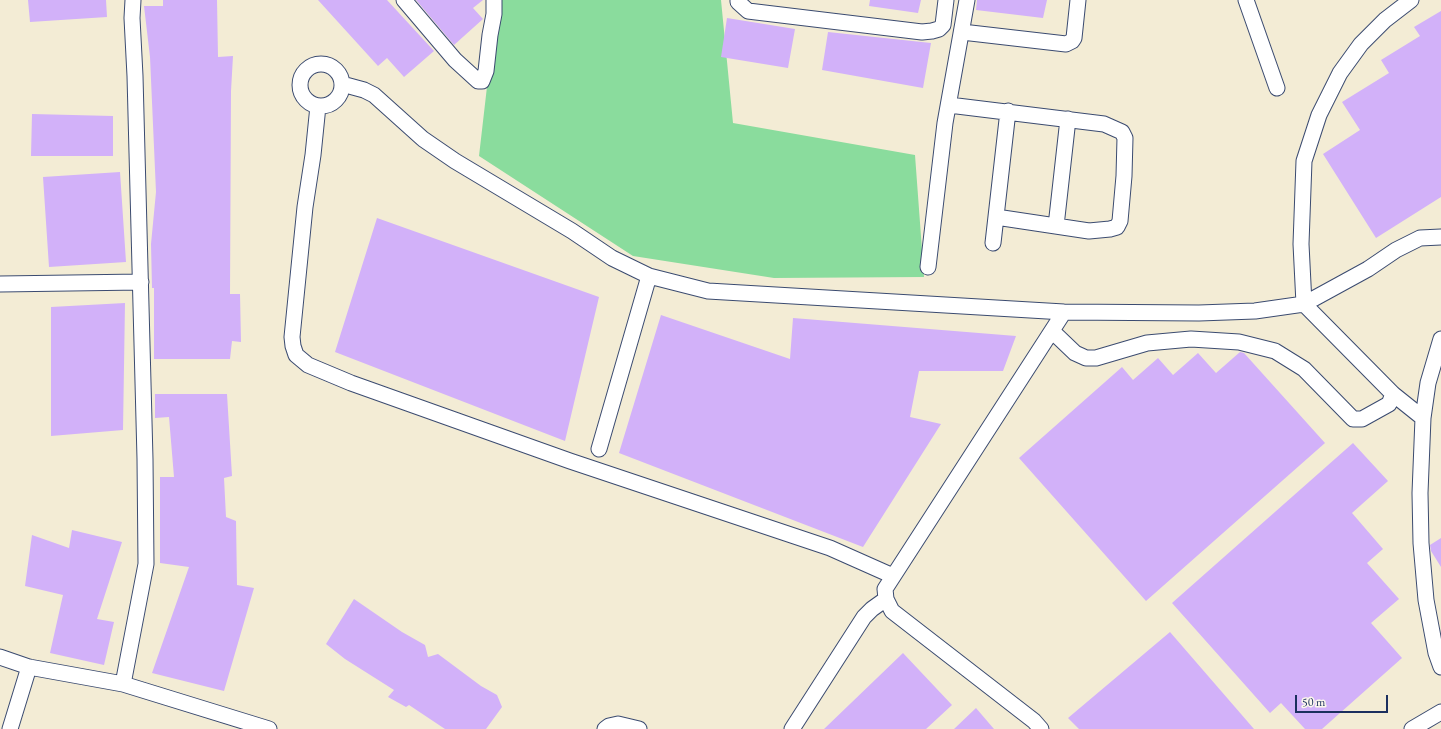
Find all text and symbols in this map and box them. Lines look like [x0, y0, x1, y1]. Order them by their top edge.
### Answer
scale bar [1297, 687, 1390, 713]
text: 50 m [1302, 694, 1325, 710]

